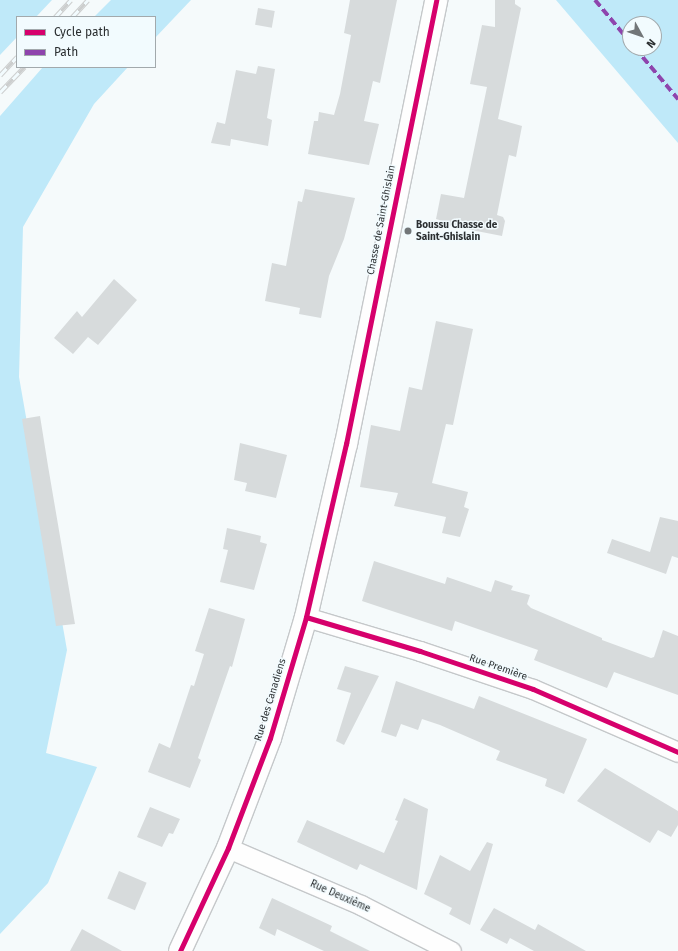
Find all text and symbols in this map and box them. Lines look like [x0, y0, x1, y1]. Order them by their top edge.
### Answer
legend [16, 16, 156, 68]
north arrow [622, 16, 662, 56]
text: Cycle path [54, 25, 110, 39]
text: N [643, 36, 658, 50]
text: Path [54, 45, 78, 59]
street label: Chasse de Saint-Ghislain [365, 164, 399, 276]
place label: Boussu Chasse de Saint-Ghislain [416, 219, 497, 242]
marker: Boussu Chasse de Saint-Ghislain [403, 226, 413, 236]
street label: Rue Première [467, 652, 529, 684]
street label: Rue des Canadiens [253, 657, 289, 743]
street label: Rue Deuxième [308, 878, 372, 916]

